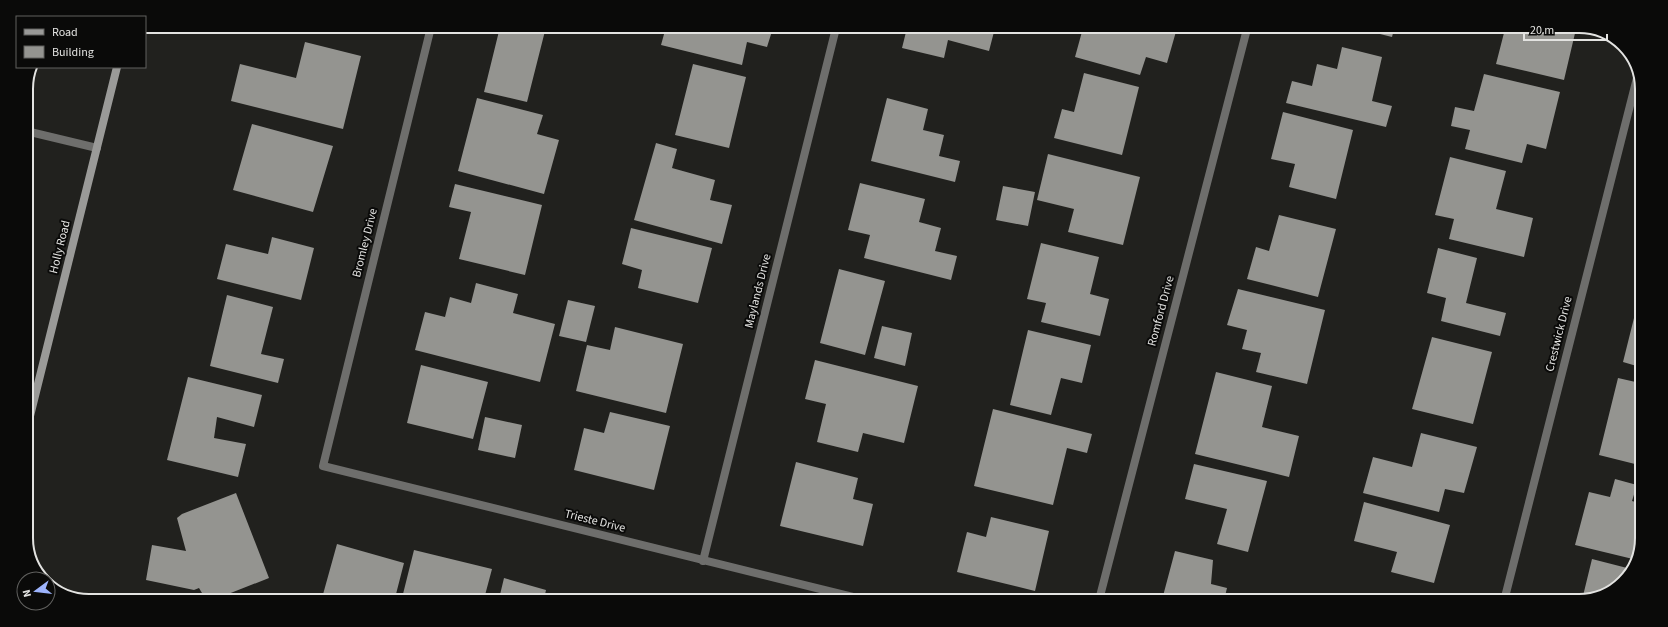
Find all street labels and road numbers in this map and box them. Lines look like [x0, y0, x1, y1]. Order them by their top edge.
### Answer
street label: Bromley Drive [348, 207, 382, 279]
street label: Holly Road [45, 219, 75, 275]
street label: Maylands Drive [741, 252, 775, 330]
street label: Romford Drive [1143, 274, 1179, 348]
street label: Crestwick Drive [1541, 294, 1577, 373]
street label: Trieste Drive [563, 505, 627, 537]

